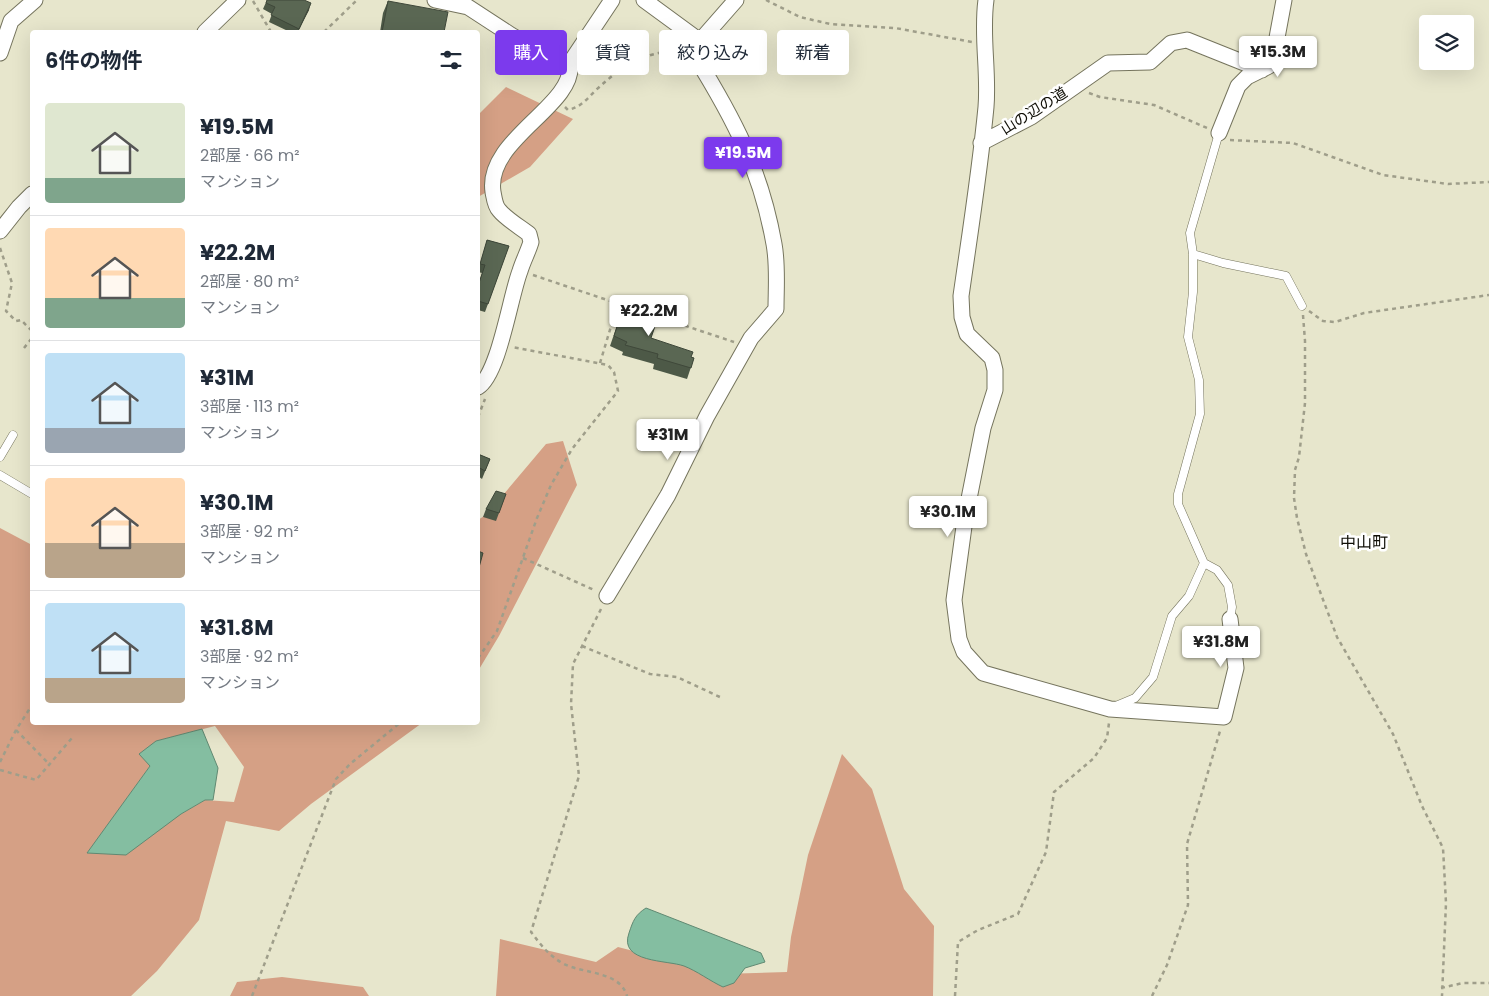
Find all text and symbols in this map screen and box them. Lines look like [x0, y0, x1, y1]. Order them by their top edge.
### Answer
map controls [1419, 15, 1474, 70]
button: layers [1419, 15, 1474, 70]
chip: 購入 [495, 30, 567, 75]
chip: 賃貸 [577, 30, 649, 75]
chip: 絞り込み [659, 30, 767, 75]
chip: 新着 [777, 30, 849, 75]
pin: ¥15.3M [1237, 36, 1319, 78]
text: ¥15.3M [1250, 40, 1306, 63]
text: 6件の物件 [45, 46, 142, 75]
icon: filters [437, 46, 465, 74]
street label: 山の辺の道 [996, 82, 1071, 139]
text: ¥19.5M [200, 112, 274, 141]
icon: home [85, 123, 145, 183]
pin: ¥19.5M [702, 136, 784, 179]
text: ¥19.5M [715, 141, 771, 164]
text: 2部屋 · 66 m² [200, 144, 300, 167]
text: マンション [200, 170, 280, 193]
text: ¥22.2M [200, 238, 275, 267]
icon: home [85, 248, 145, 308]
text: 2部屋 · 80 m² [200, 270, 299, 293]
pin: ¥22.2M [608, 294, 690, 337]
text: マンション [200, 296, 280, 319]
text: ¥22.2M [620, 299, 678, 322]
text: ¥31M [200, 363, 254, 392]
icon: home [85, 373, 145, 433]
text: 3部屋 · 113 m² [200, 395, 299, 418]
pin: ¥31M [638, 418, 698, 461]
text: マンション [200, 421, 280, 444]
text: ¥31M [647, 423, 689, 446]
text: ¥30.1M [200, 488, 274, 517]
pin: ¥30.1M [907, 496, 989, 538]
icon: home [85, 498, 145, 558]
text: ¥30.1M [920, 500, 976, 523]
text: 3部屋 · 92 m² [200, 520, 299, 543]
district label: 中山町 [1340, 531, 1388, 554]
text: マンション [200, 546, 280, 569]
text: ¥31.8M [200, 613, 274, 642]
icon: home [85, 623, 145, 683]
pin: ¥31.8M [1180, 626, 1262, 668]
text: ¥31.8M [1193, 630, 1249, 653]
text: 3部屋 · 92 m² [200, 645, 299, 668]
text: マンション [200, 671, 280, 694]

